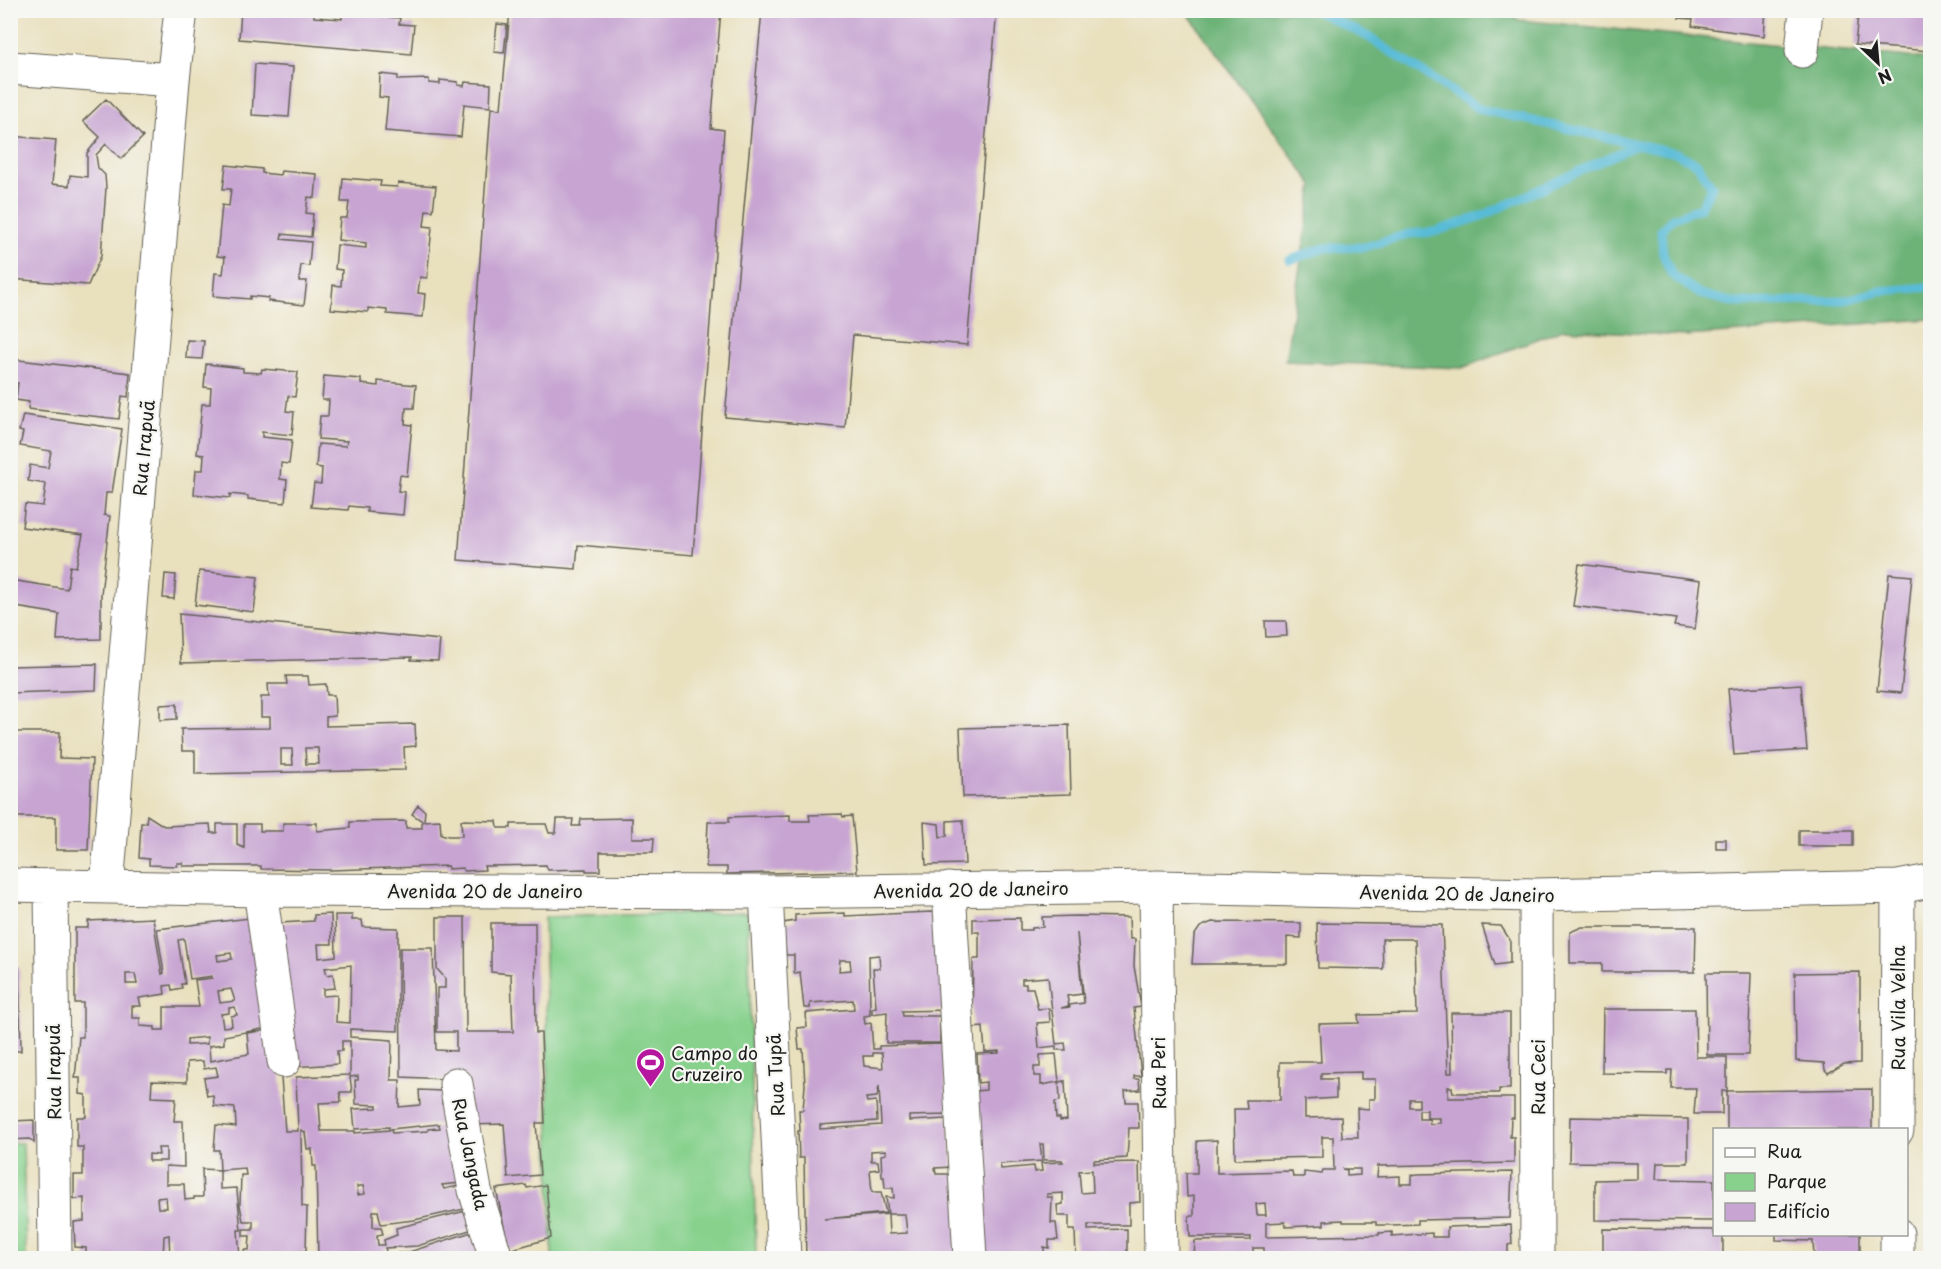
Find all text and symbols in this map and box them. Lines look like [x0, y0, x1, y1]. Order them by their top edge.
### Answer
north arrow [1848, 33, 1908, 93]
text: N [1874, 64, 1896, 91]
street label: Rua Irapuã [125, 399, 161, 497]
street label: Avenida 20 de Janeiro [873, 874, 1069, 904]
street label: Avenida 20 de Janeiro [387, 877, 583, 904]
street label: Avenida 20 de Janeiro [1359, 878, 1555, 908]
street label: Rua Vila Velha [1884, 945, 1911, 1070]
street label: Rua Irapuã [39, 1024, 67, 1120]
street label: Rua Tupã [759, 1033, 791, 1117]
street label: Rua Peri [1144, 1036, 1172, 1110]
place label: Campo do Cruzeiro [671, 1039, 758, 1087]
street label: Rua Ceci [1524, 1039, 1551, 1115]
sports icon: Campo do Cruzeiro [634, 1046, 666, 1088]
street label: Rua Jangada [446, 1095, 496, 1213]
legend [1713, 1128, 1908, 1236]
text: Rua [1767, 1137, 1802, 1164]
text: Parque [1767, 1167, 1827, 1194]
text: Edifício [1767, 1197, 1830, 1224]

